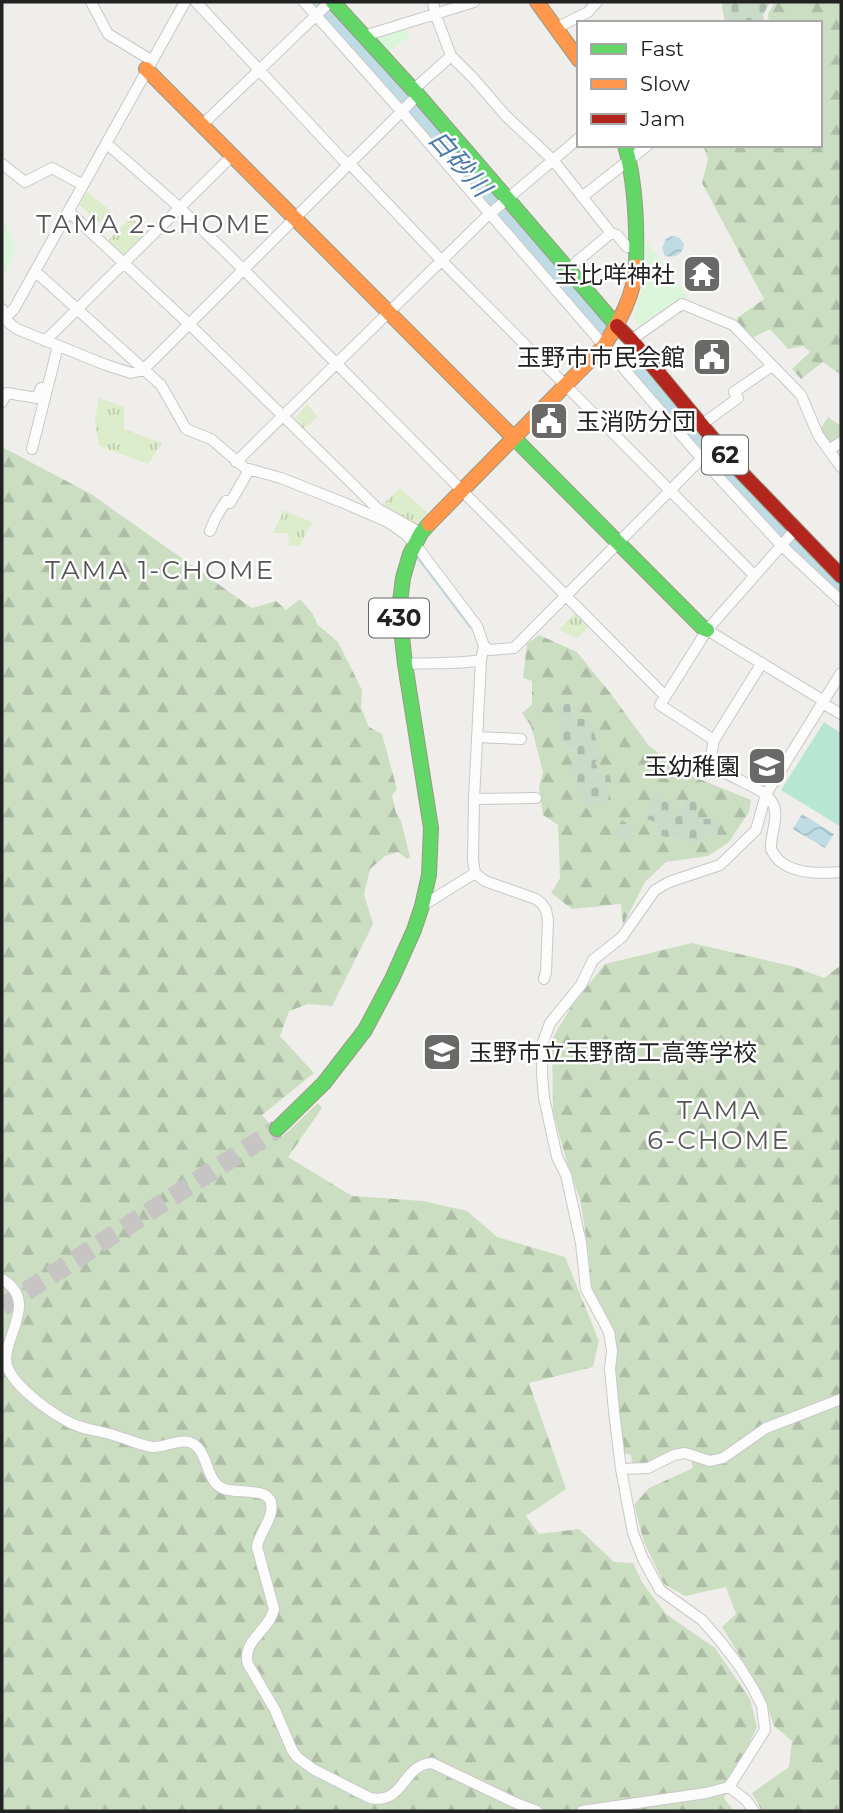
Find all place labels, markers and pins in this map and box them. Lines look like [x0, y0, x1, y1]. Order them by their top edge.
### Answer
temple icon: 玉比咩神社 [681, 253, 723, 295]
place label: 玉比咩神社 [555, 260, 675, 289]
public building icon: 玉野市市民会館 [691, 336, 733, 378]
place label: 玉野市市民会館 [517, 343, 685, 372]
public building icon: 玉消防分団 [528, 400, 570, 442]
place label: 玉消防分団 [576, 407, 696, 436]
school or university icon: 玉幼稚園 [746, 745, 788, 787]
place label: 玉幼稚園 [644, 752, 740, 781]
school or university icon: 玉野市立玉野商工高等学校 [421, 1031, 463, 1073]
place label: 玉野市立玉野商工高等学校 [469, 1038, 757, 1067]

